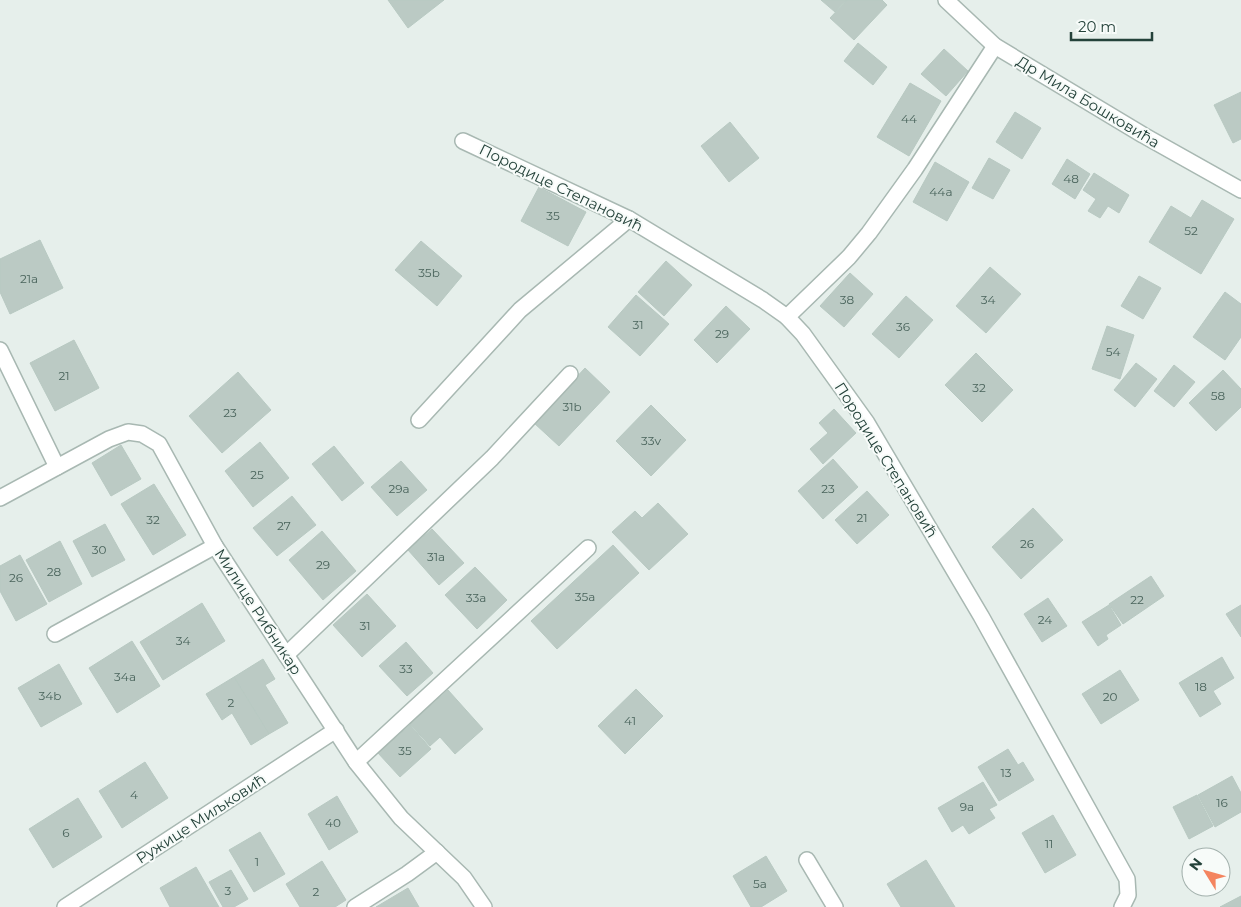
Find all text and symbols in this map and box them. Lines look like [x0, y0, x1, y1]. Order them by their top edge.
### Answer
scale bar [1071, 10, 1152, 42]
text: 20 m [1078, 17, 1116, 36]
street label: Др Мила Бошковића [1013, 51, 1163, 152]
house number: 44 [901, 111, 917, 126]
street label: Породице Степановић [476, 140, 646, 235]
house number: 48 [1063, 171, 1079, 186]
house number: 44a [929, 184, 953, 199]
house number: 35 [546, 208, 560, 223]
house number: 52 [1184, 223, 1198, 238]
house number: 35b [418, 265, 440, 280]
house number: 21a [20, 271, 38, 286]
house number: 38 [840, 292, 855, 307]
house number: 34 [981, 292, 995, 307]
house number: 31 [632, 317, 644, 332]
house number: 36 [896, 319, 910, 334]
house number: 29 [715, 326, 729, 341]
house number: 54 [1106, 344, 1120, 359]
house number: 21 [58, 368, 70, 383]
street label: Породице Степановић [831, 378, 942, 541]
house number: 32 [972, 380, 986, 395]
house number: 58 [1211, 388, 1226, 403]
house number: 31b [562, 399, 582, 414]
house number: 23 [223, 405, 237, 420]
house number: 33v [641, 433, 661, 448]
house number: 25 [250, 467, 264, 482]
house number: 29a [388, 481, 410, 496]
house number: 23 [821, 481, 835, 496]
house number: 21 [856, 510, 868, 525]
house number: 32 [146, 512, 160, 527]
house number: 27 [277, 518, 291, 533]
house number: 26 [1020, 536, 1034, 551]
house number: 30 [92, 542, 106, 557]
street label: Милице Рибникар [211, 545, 306, 678]
house number: 31a [427, 549, 445, 564]
house number: 29 [316, 557, 330, 572]
house number: 28 [47, 564, 62, 579]
house number: 26 [9, 570, 23, 585]
house number: 35a [575, 589, 595, 604]
house number: 33a [466, 590, 486, 605]
house number: 22 [1130, 592, 1144, 607]
house number: 24 [1038, 612, 1052, 627]
house number: 31 [359, 618, 371, 633]
house number: 34 [176, 633, 190, 648]
house number: 33 [399, 661, 413, 676]
house number: 34a [114, 669, 136, 684]
house number: 18 [1195, 679, 1207, 694]
house number: 34b [39, 688, 61, 703]
house number: 20 [1103, 689, 1117, 704]
house number: 2 [228, 695, 235, 710]
house number: 41 [624, 713, 636, 728]
house number: 35 [398, 743, 412, 758]
house number: 13 [1000, 765, 1012, 780]
street label: Ружице Миљковић [132, 770, 269, 868]
house number: 4 [130, 787, 138, 802]
house number: 16 [1216, 795, 1228, 810]
house number: 9a [960, 799, 974, 814]
house number: 40 [325, 815, 341, 830]
house number: 6 [62, 825, 70, 840]
house number: 11 [1045, 836, 1053, 851]
north arrow [1181, 847, 1231, 897]
house number: 1 [255, 854, 259, 869]
text: N [1185, 854, 1206, 874]
house number: 5a [753, 876, 767, 891]
house number: 3 [225, 883, 232, 898]
house number: 2 [313, 884, 320, 899]

